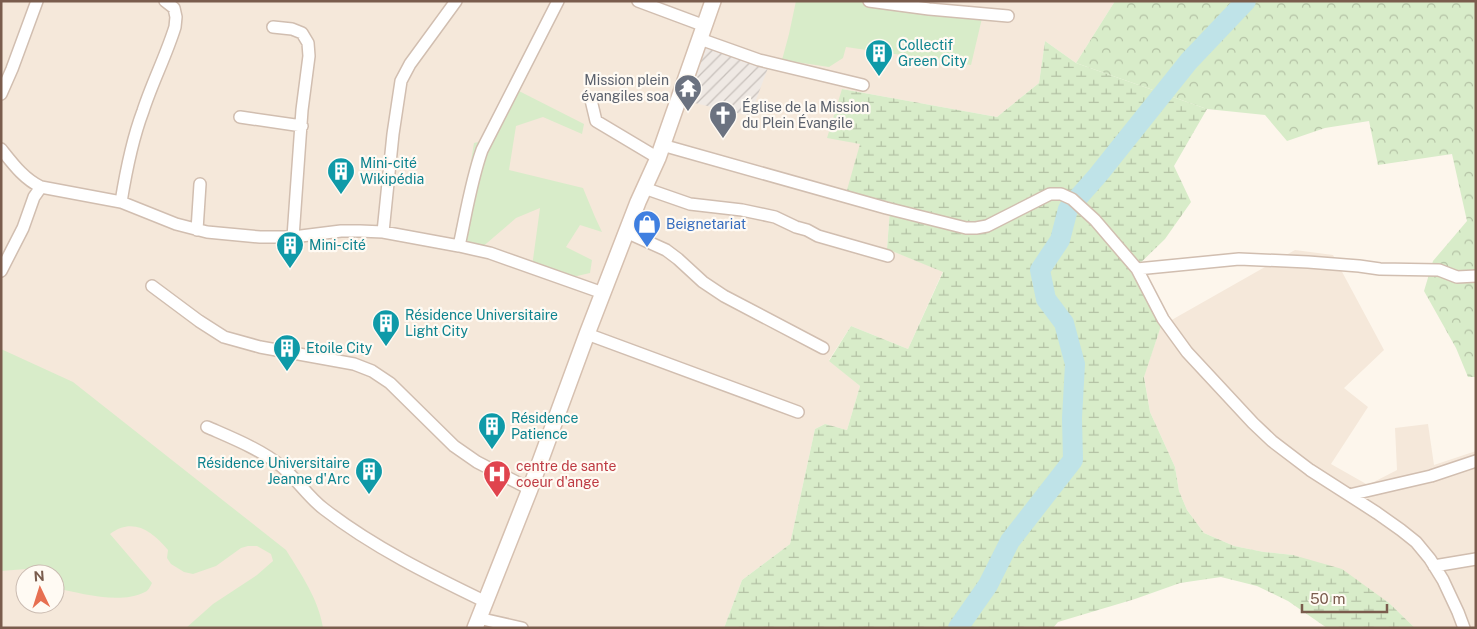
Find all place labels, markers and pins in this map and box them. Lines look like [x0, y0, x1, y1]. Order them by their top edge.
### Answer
place label: Collectif Green City [898, 37, 968, 69]
building icon: Collectif Green City [864, 38, 894, 77]
place label: Mission plein évangiles soa [581, 72, 669, 104]
temple icon: Mission plein évangiles soa [673, 73, 703, 112]
place label: Église de la Mission du Plein Évangile [742, 98, 869, 131]
church icon: Église de la Mission du Plein Évangile [708, 100, 738, 139]
place label: Mini-cité Wikipédia [360, 155, 424, 187]
building icon: Mini-cité Wikipédia [326, 156, 356, 195]
shop icon: Beignetariat [632, 209, 662, 248]
place label: Beignetariat [666, 216, 746, 232]
building icon: Mini-cité [275, 230, 305, 269]
place label: Mini-cité [309, 237, 366, 253]
place label: Résidence Universitaire Light City [405, 307, 558, 339]
building icon: Résidence Universitaire Light City [371, 308, 401, 347]
building icon: Etoile City [272, 333, 302, 372]
place label: Etoile City [306, 340, 373, 356]
place label: Résidence Patience [511, 410, 579, 442]
building icon: Résidence Patience [477, 411, 507, 450]
place label: Résidence Universitaire Jeanne d'Arc [197, 455, 350, 487]
building icon: Résidence Universitaire Jeanne d'Arc [354, 456, 384, 495]
place label: centre de sante coeur d'ange [516, 458, 617, 490]
hospital icon: centre de sante coeur d'ange [482, 459, 512, 498]

